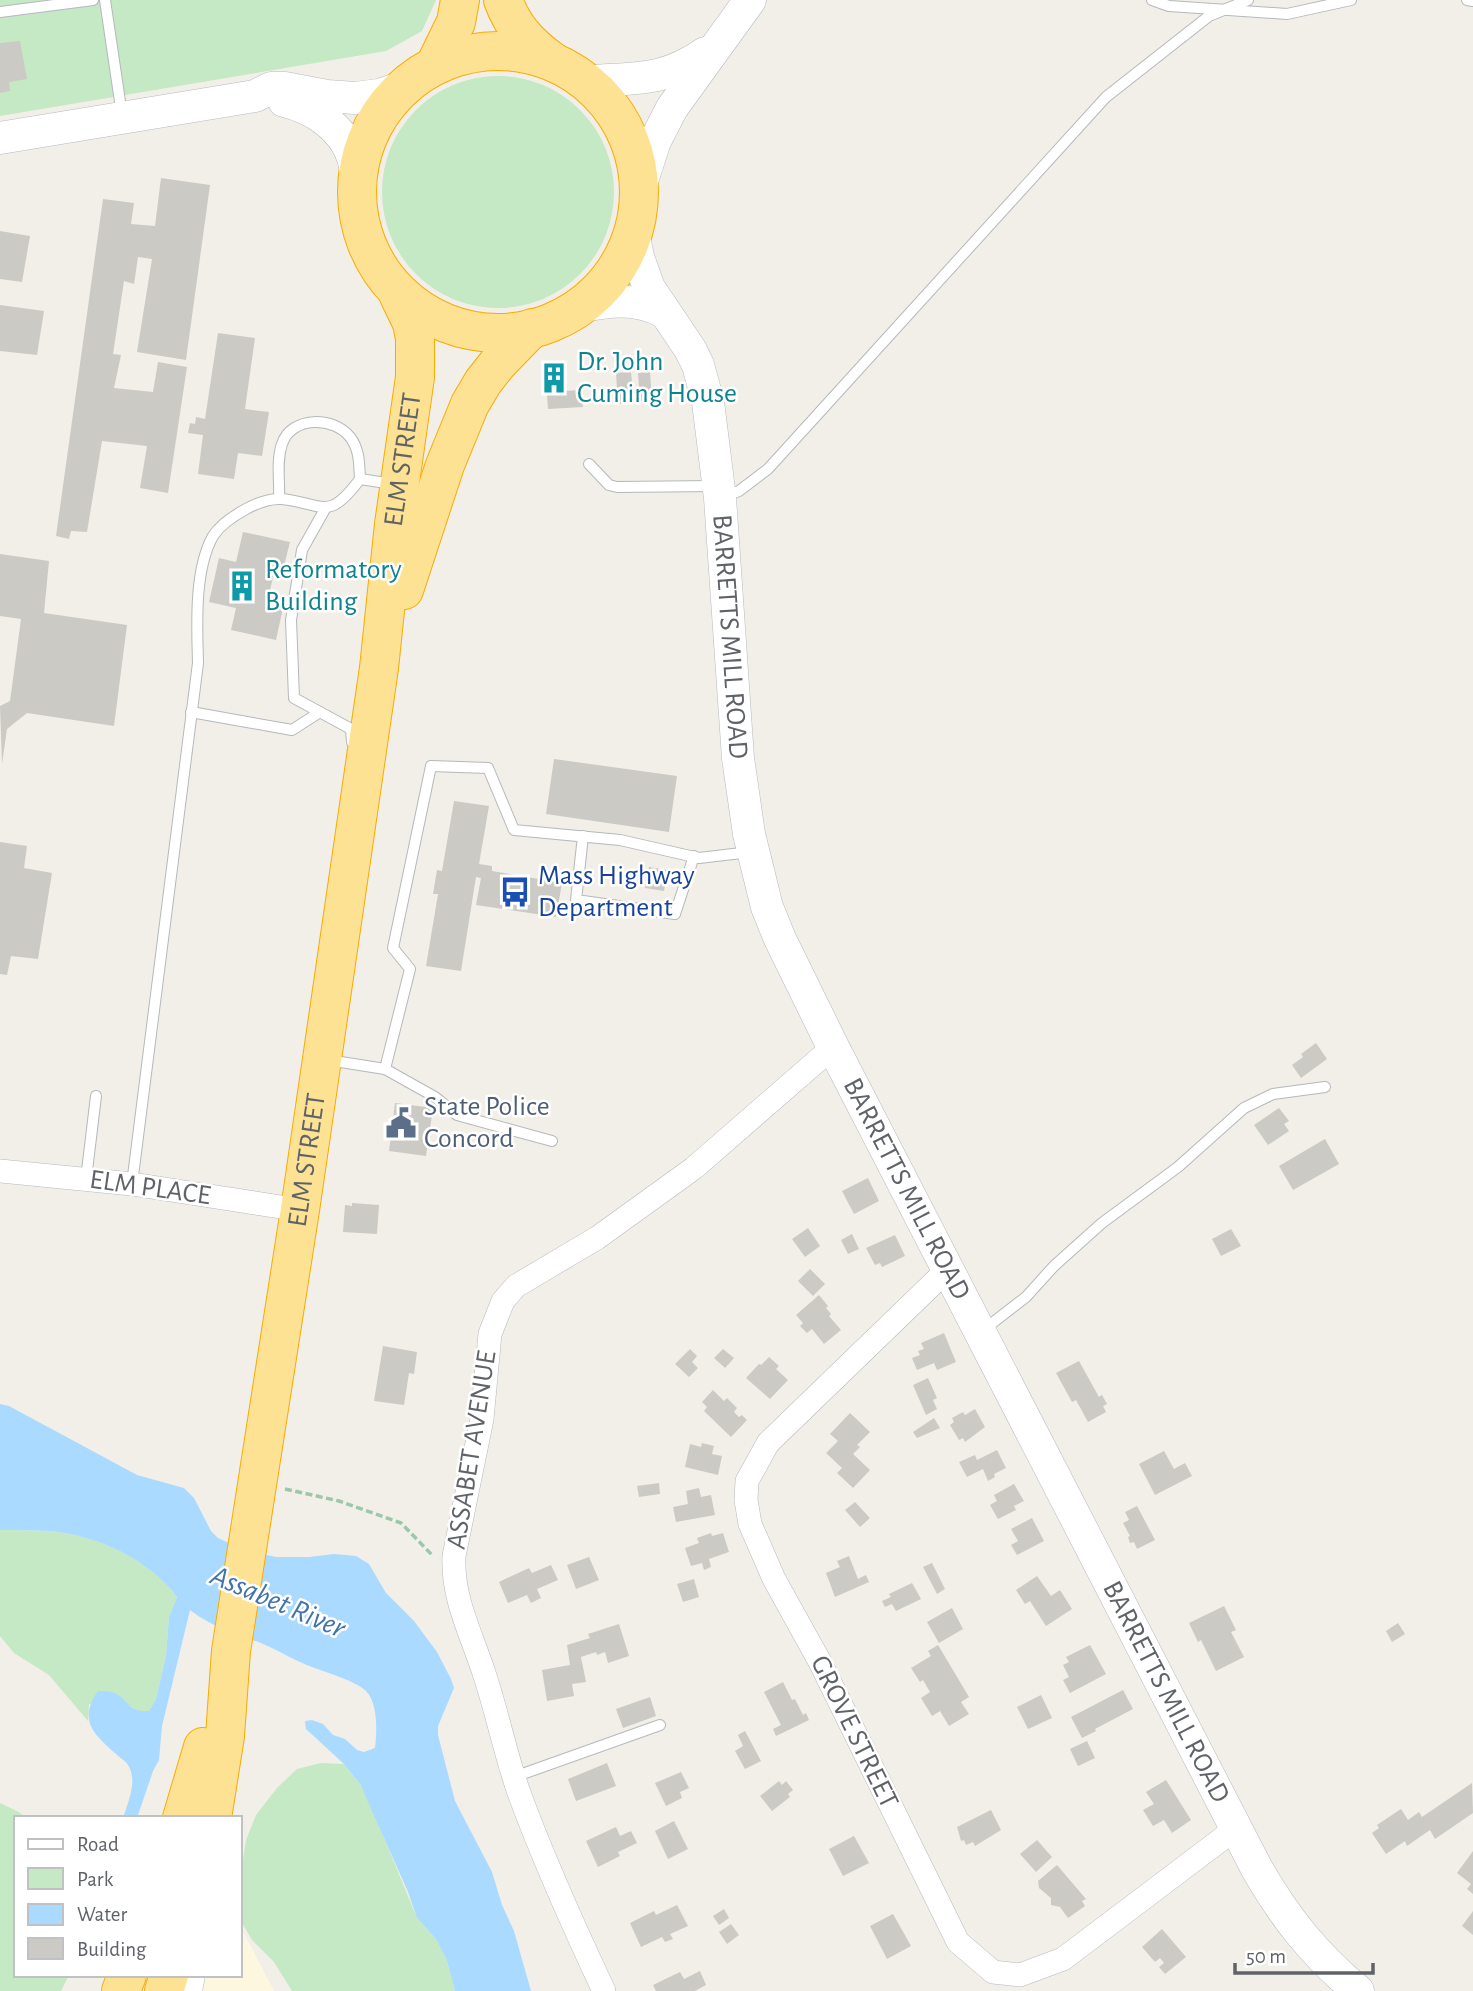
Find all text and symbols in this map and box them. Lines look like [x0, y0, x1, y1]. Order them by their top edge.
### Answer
place label: Dr. John Cuming House [577, 348, 737, 408]
building icon: Dr. John Cuming House [537, 361, 571, 395]
street label: ELM STREET [380, 391, 427, 528]
street label: BARRETTS MILL ROAD [707, 514, 752, 760]
place label: Reformatory Building [265, 556, 402, 616]
building icon: Reformatory Building [225, 569, 259, 603]
place label: Mass Highway Department [538, 862, 695, 922]
bus stop icon: Mass Highway Department [498, 875, 532, 909]
street label: BARRETTS MILL ROAD [838, 1074, 975, 1304]
street label: ELM STREET [284, 1091, 331, 1229]
place label: State Police Concord [424, 1093, 550, 1153]
public building icon: State Police Concord [384, 1106, 418, 1140]
street label: ELM PLACE [88, 1166, 212, 1210]
street label: ASSABET AVENUE [442, 1349, 502, 1551]
water label: Assabet River [206, 1560, 351, 1644]
street label: BARRETTS MILL ROAD [1097, 1577, 1234, 1807]
street label: GROVE STREET [805, 1651, 903, 1813]
legend [14, 1816, 242, 1977]
text: Road [77, 1834, 119, 1855]
text: Park [77, 1869, 114, 1890]
text: Water [77, 1904, 127, 1925]
scale bar [1235, 1932, 1373, 1976]
text: Building [77, 1939, 147, 1960]
text: 50 m [1246, 1946, 1286, 1967]

